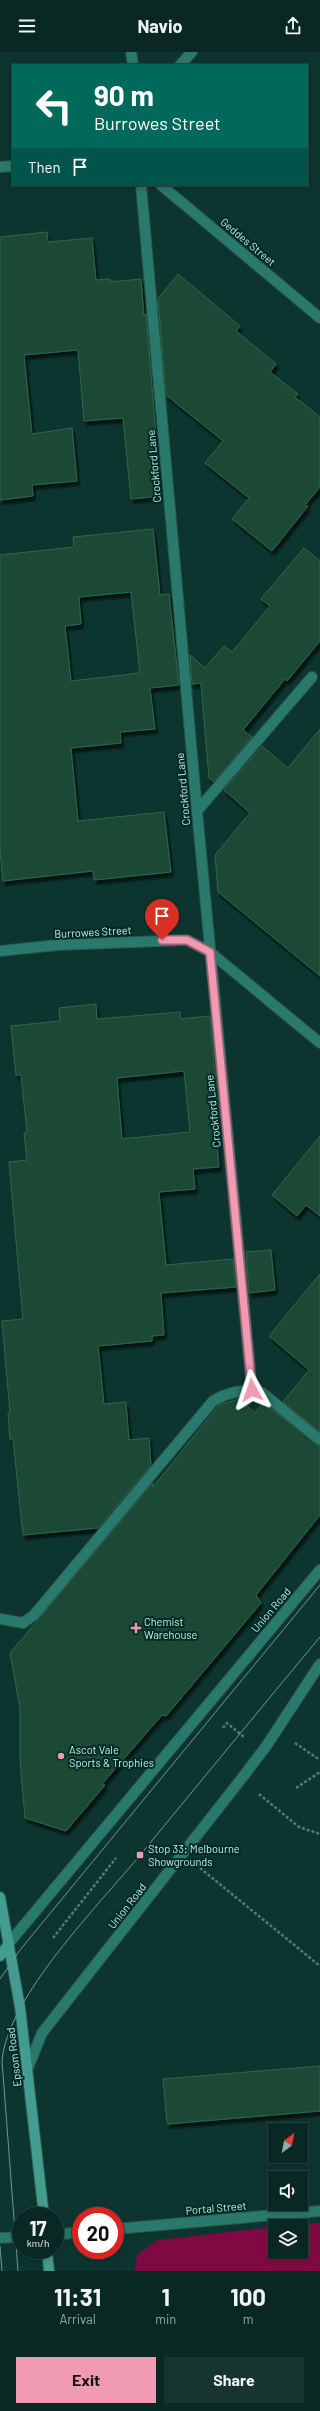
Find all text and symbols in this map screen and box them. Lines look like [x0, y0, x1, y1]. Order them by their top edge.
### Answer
icon: menu [16, 15, 38, 37]
text: Navio [137, 15, 183, 37]
icon: share [282, 15, 304, 37]
text: 90 m [94, 78, 154, 112]
icon: left [28, 80, 80, 132]
text: Burrowes Street [94, 112, 221, 134]
icon: arrive [69, 156, 91, 178]
text: Then [28, 158, 61, 176]
street label: Geddes Street [218, 215, 279, 268]
street label: Crockford Lane [144, 429, 163, 503]
street label: Crockford Lane [173, 752, 192, 826]
pin [145, 899, 179, 940]
icon: arrive [151, 905, 173, 927]
street label: Burrowes Street [54, 923, 132, 940]
street label: Crockford Lane [202, 1074, 223, 1148]
position arrow [231, 1369, 273, 1411]
street label: Union Road [248, 1585, 293, 1635]
place label: Chemist Warehouse [144, 1615, 198, 1641]
marker: Chemist Warehouse [131, 1623, 141, 1633]
place label: Ascot Vale Sports & Trophies [69, 1743, 154, 1769]
marker: Ascot Vale Sports & Trophies [56, 1751, 66, 1761]
place label: Stop 33: Melbourne Showgrounds [148, 1842, 240, 1868]
marker: Stop 33: Melbourne Showgrounds [135, 1850, 145, 1860]
street label: Union Road [105, 1880, 148, 1931]
street label: Epsom Road [3, 2027, 24, 2087]
north arrow [268, 2123, 308, 2163]
map controls [268, 2123, 308, 2259]
button: sound [268, 2171, 308, 2211]
street label: Portal Street [185, 2198, 247, 2217]
speed limit sign: 20 [72, 2207, 124, 2259]
text: 17 [29, 2216, 46, 2240]
button: layers [268, 2219, 308, 2259]
text: km/h [27, 2237, 49, 2249]
text: 11:31 [54, 2282, 101, 2311]
text: 1 [161, 2282, 170, 2311]
text: 100 [230, 2282, 266, 2311]
text: Arrival [59, 2311, 96, 2327]
text: min [155, 2311, 176, 2327]
text: m [243, 2311, 253, 2327]
button: Exit [16, 2357, 156, 2403]
button: Share [164, 2357, 304, 2403]

